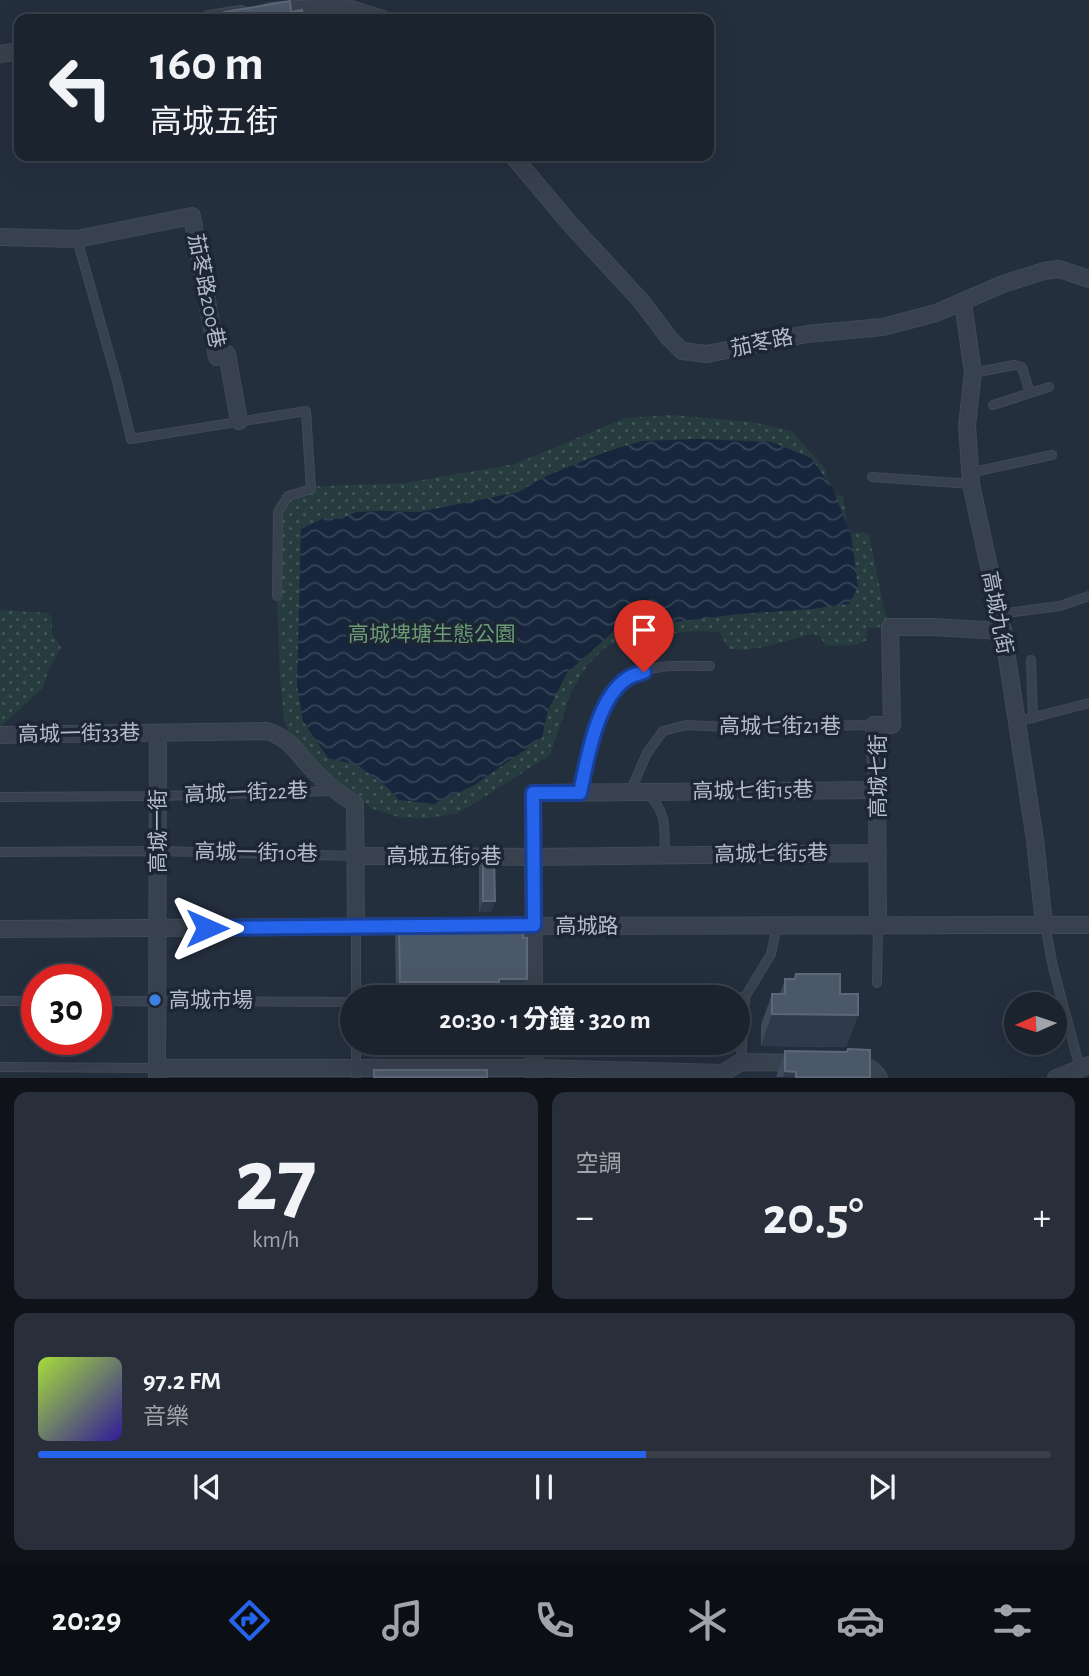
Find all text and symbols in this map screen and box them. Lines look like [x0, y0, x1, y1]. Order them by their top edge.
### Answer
text: 160 m [150, 40, 264, 89]
icon: left [35, 42, 126, 133]
text: 高城五街 [150, 106, 278, 138]
street label: 茄苳路200巷 [185, 232, 228, 350]
street label: 茄苳路 [729, 325, 795, 360]
street label: 高城九街 [979, 570, 1016, 656]
pin [614, 600, 674, 672]
icon: arrive [625, 611, 663, 649]
park label: 高城埤塘生態公園 [348, 623, 516, 645]
street label: 高城七街21巷 [719, 715, 841, 737]
street label: 高城一街33巷 [18, 721, 140, 746]
street label: 高城七街 [867, 734, 889, 818]
street label: 高城七街15巷 [692, 778, 814, 803]
street label: 高城一街22巷 [184, 779, 308, 806]
street label: 高城一街 [147, 789, 169, 873]
street label: 高城一街10巷 [194, 840, 318, 865]
street label: 高城七街5巷 [714, 842, 828, 865]
street label: 高城五街9巷 [387, 845, 501, 867]
position arrow [170, 891, 244, 965]
street label: 高城路 [556, 915, 619, 937]
speed limit sign: 30 [21, 964, 112, 1055]
place label: 高城市場 [169, 989, 253, 1011]
marker: 高城市場 [147, 992, 163, 1008]
north arrow [1004, 992, 1068, 1055]
map controls [1004, 992, 1067, 1055]
text: 20:30 · 1 分鐘 · 320 m [439, 1007, 651, 1033]
text: 27 [235, 1136, 317, 1227]
text: 空調 [576, 1153, 622, 1176]
text: 20.5° [763, 1191, 864, 1243]
text: − [576, 1199, 594, 1237]
text: + [1033, 1199, 1051, 1237]
text: km/h [252, 1229, 299, 1252]
text: 97.2 FM [143, 1368, 221, 1394]
text: 音樂 [143, 1406, 189, 1429]
icon: previous [188, 1468, 226, 1506]
icon: pause [525, 1468, 563, 1506]
icon: next [863, 1468, 901, 1506]
icon: directions [225, 1596, 274, 1645]
icon: music [378, 1596, 427, 1645]
icon: phone [530, 1596, 579, 1645]
icon: climate [683, 1596, 732, 1645]
icon: car [836, 1596, 885, 1645]
icon: filters [988, 1596, 1037, 1645]
text: 20:29 [52, 1604, 121, 1636]

